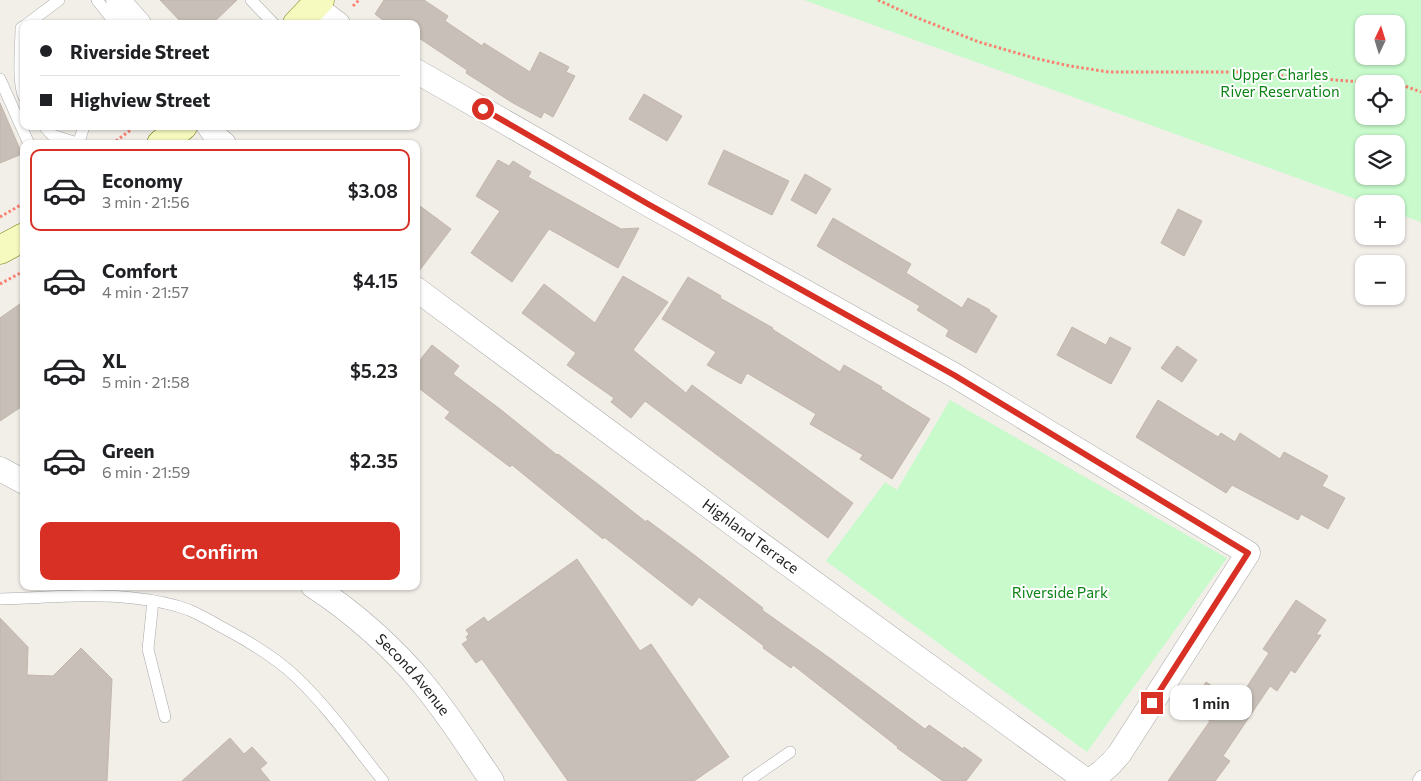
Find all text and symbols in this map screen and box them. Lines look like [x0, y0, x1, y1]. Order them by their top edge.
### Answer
north arrow [1355, 15, 1405, 65]
map controls [1355, 15, 1405, 305]
text: Riverside Street [70, 40, 210, 63]
park label: Upper Charles River Reservation [1220, 65, 1340, 100]
button: locate [1355, 75, 1405, 125]
text: Highview Street [70, 88, 210, 111]
route start [472, 98, 494, 120]
button: layers [1355, 135, 1405, 185]
icon: car [42, 168, 87, 213]
text: Economy [102, 169, 183, 192]
text: $3.08 [348, 179, 398, 202]
text: 3 min · 21:56 [102, 192, 190, 211]
button: + [1355, 195, 1405, 245]
button: − [1355, 255, 1405, 305]
icon: car [42, 258, 87, 303]
text: Comfort [102, 259, 178, 282]
text: $4.15 [353, 269, 398, 292]
text: 4 min · 21:57 [102, 282, 189, 301]
icon: car [42, 348, 87, 393]
text: XL [102, 349, 127, 372]
text: $5.23 [350, 359, 398, 382]
text: 5 min · 21:58 [102, 372, 190, 391]
icon: car [42, 438, 87, 483]
text: Green [102, 439, 154, 462]
text: $2.35 [350, 449, 398, 472]
text: 6 min · 21:59 [102, 462, 190, 481]
street label: Highland Terrace [699, 494, 803, 577]
button: Confirm [40, 522, 400, 580]
park label: Riverside Park [1012, 583, 1108, 601]
street label: Second Avenue [373, 629, 454, 719]
callout: 1 min [1170, 686, 1252, 720]
route end [1141, 692, 1163, 714]
text: 1 min [1192, 693, 1230, 712]

